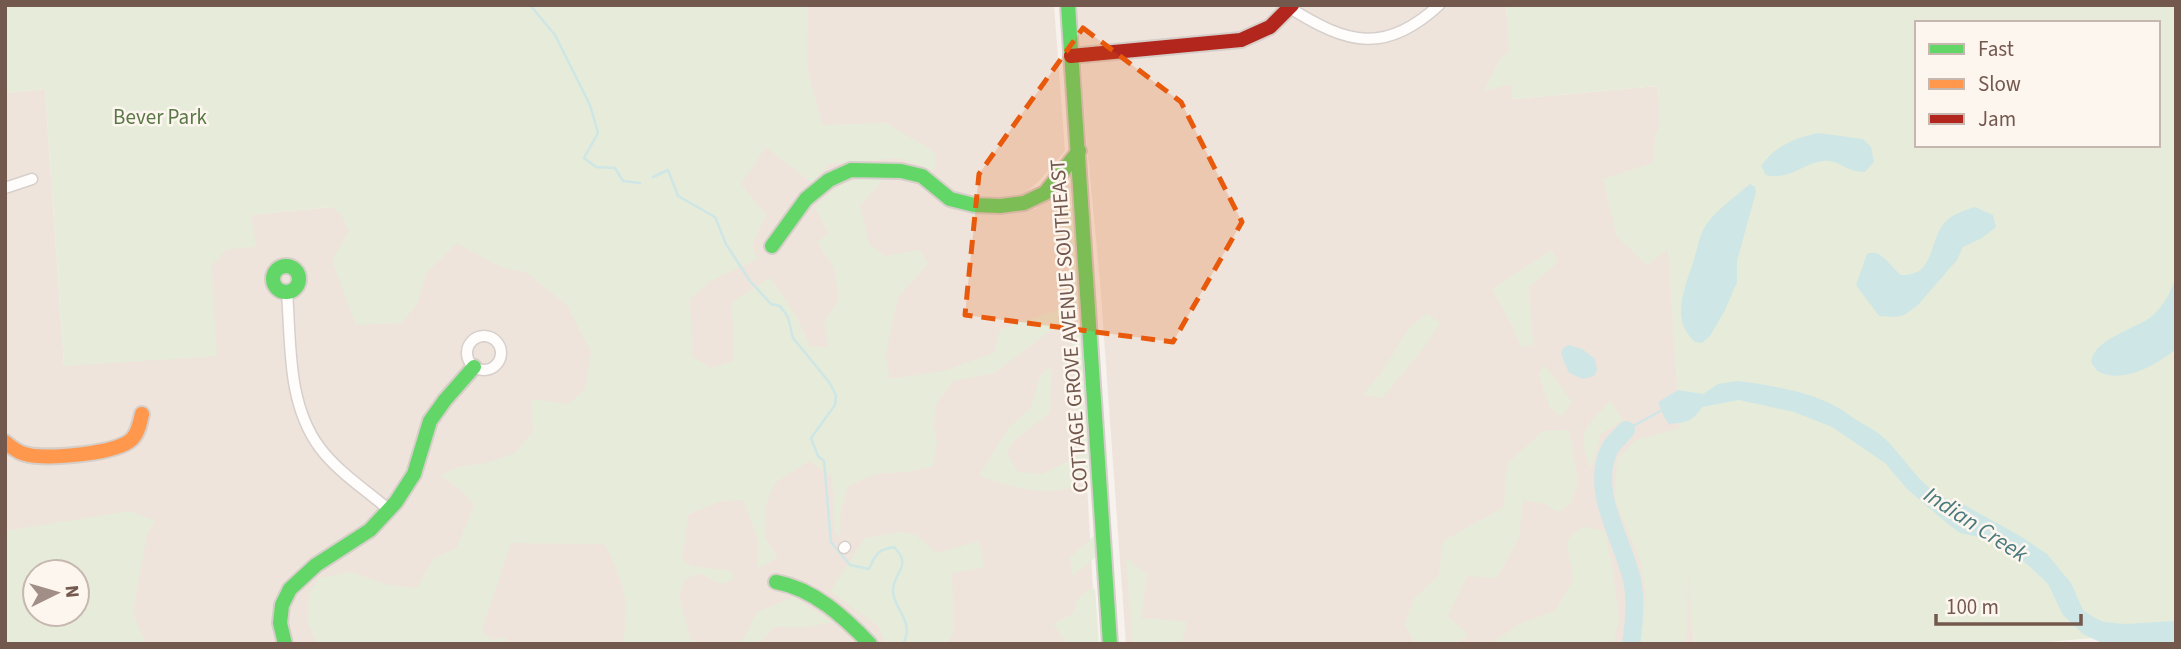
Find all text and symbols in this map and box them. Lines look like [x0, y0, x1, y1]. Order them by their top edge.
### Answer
legend [1915, 21, 2160, 147]
text: Fast [1978, 34, 2014, 64]
text: Slow [1978, 69, 2021, 99]
park label: Bever Park [113, 102, 207, 132]
text: Jam [1978, 104, 2016, 134]
street label: COTTAGE GROVE AVENUE SOUTHEAST [1042, 158, 1096, 494]
water label: Indian Creek [1917, 478, 2035, 571]
north arrow [21, 558, 91, 628]
scale bar [1936, 582, 2081, 626]
text: N [57, 584, 85, 599]
text: 100 m [1946, 592, 1999, 622]

